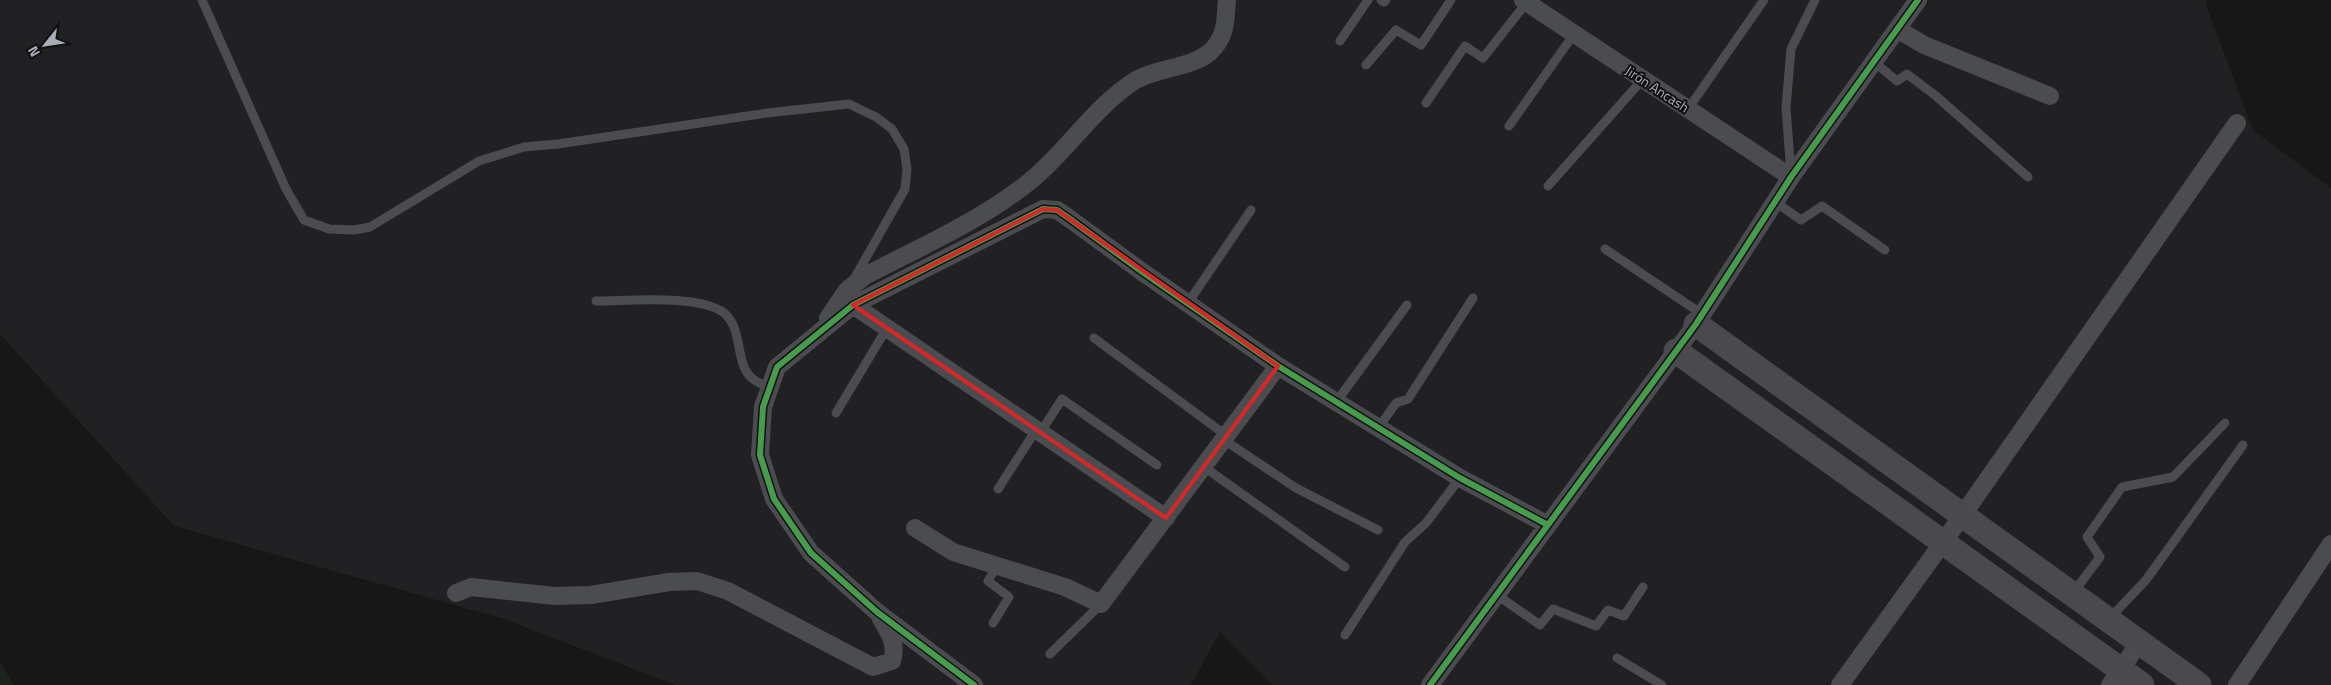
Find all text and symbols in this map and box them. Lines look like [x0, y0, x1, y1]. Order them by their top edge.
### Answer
north arrow [20, 20, 70, 70]
text: N [22, 42, 45, 61]
street label: Jirón Ancash [1621, 60, 1694, 117]

